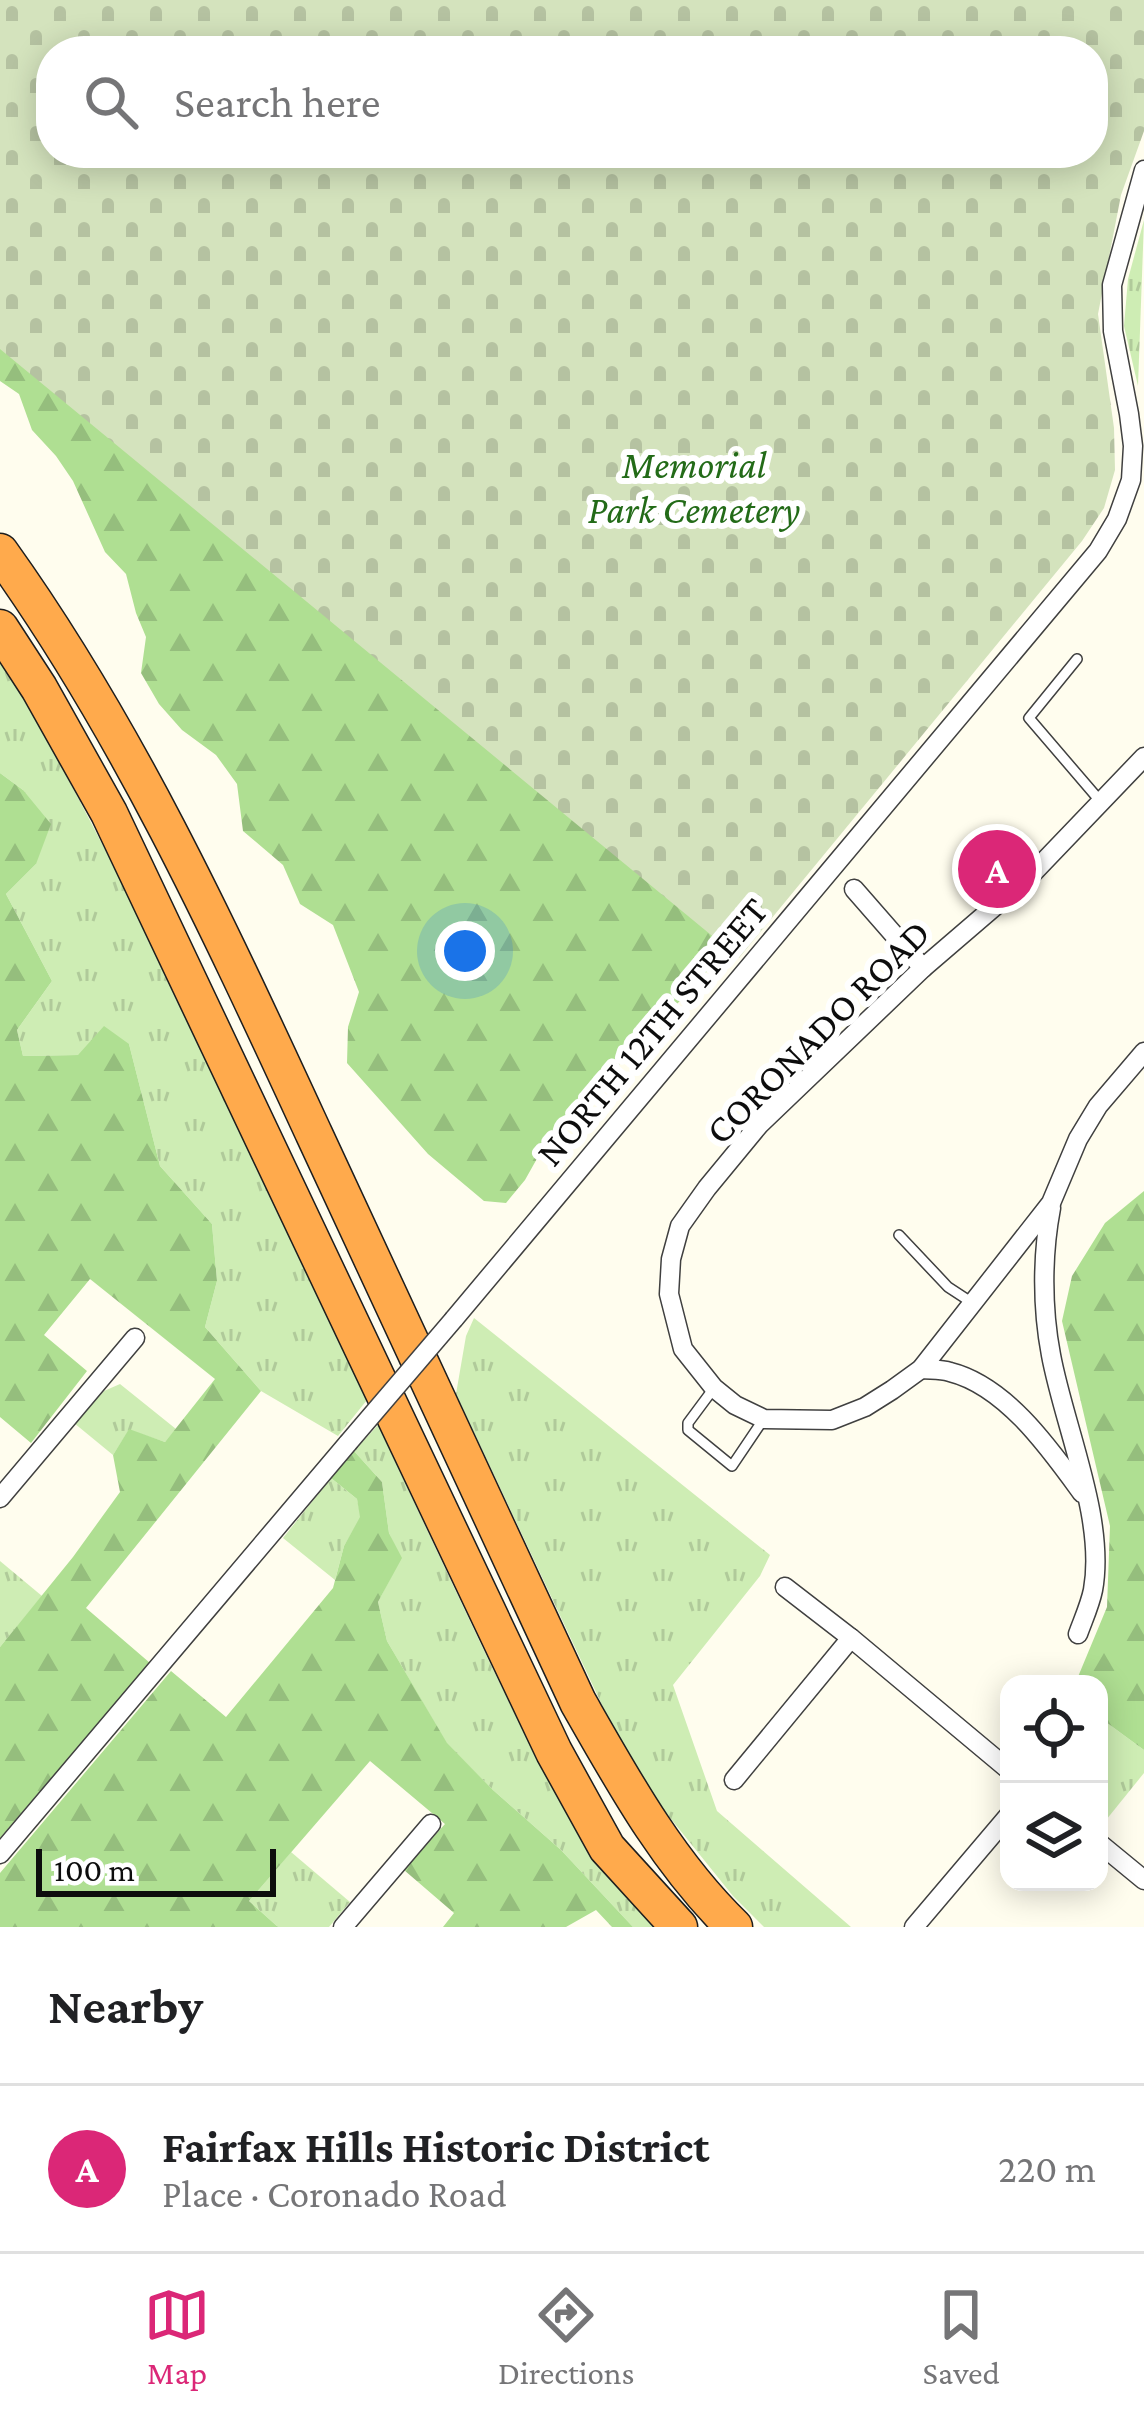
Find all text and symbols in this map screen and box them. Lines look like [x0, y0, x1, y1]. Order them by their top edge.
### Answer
search box [36, 36, 1108, 168]
icon: search [78, 69, 144, 135]
text: Search here [174, 77, 381, 127]
park label: Memorial Park Cemetery [588, 443, 800, 532]
pin: A [958, 824, 1036, 914]
street label: NORTH 12TH STREET [527, 889, 776, 1174]
street label: CORONADO ROAD [697, 911, 938, 1152]
your location [435, 921, 495, 981]
map controls [1000, 1675, 1108, 1891]
button: locate [1000, 1675, 1108, 1783]
button: layers [1000, 1783, 1108, 1891]
scale bar [36, 1843, 276, 1896]
text: 100 m [54, 1851, 135, 1888]
text: Nearby [48, 1977, 203, 2034]
text: Fairfax Hills Historic District [162, 2122, 709, 2172]
text: A [75, 2147, 99, 2190]
text: 220 m [998, 2147, 1096, 2190]
text: Place · Coronado Road [162, 2172, 507, 2215]
tab: Map [144, 2282, 210, 2391]
tab: Directions [498, 2282, 635, 2391]
tab: Saved [923, 2282, 1000, 2391]

